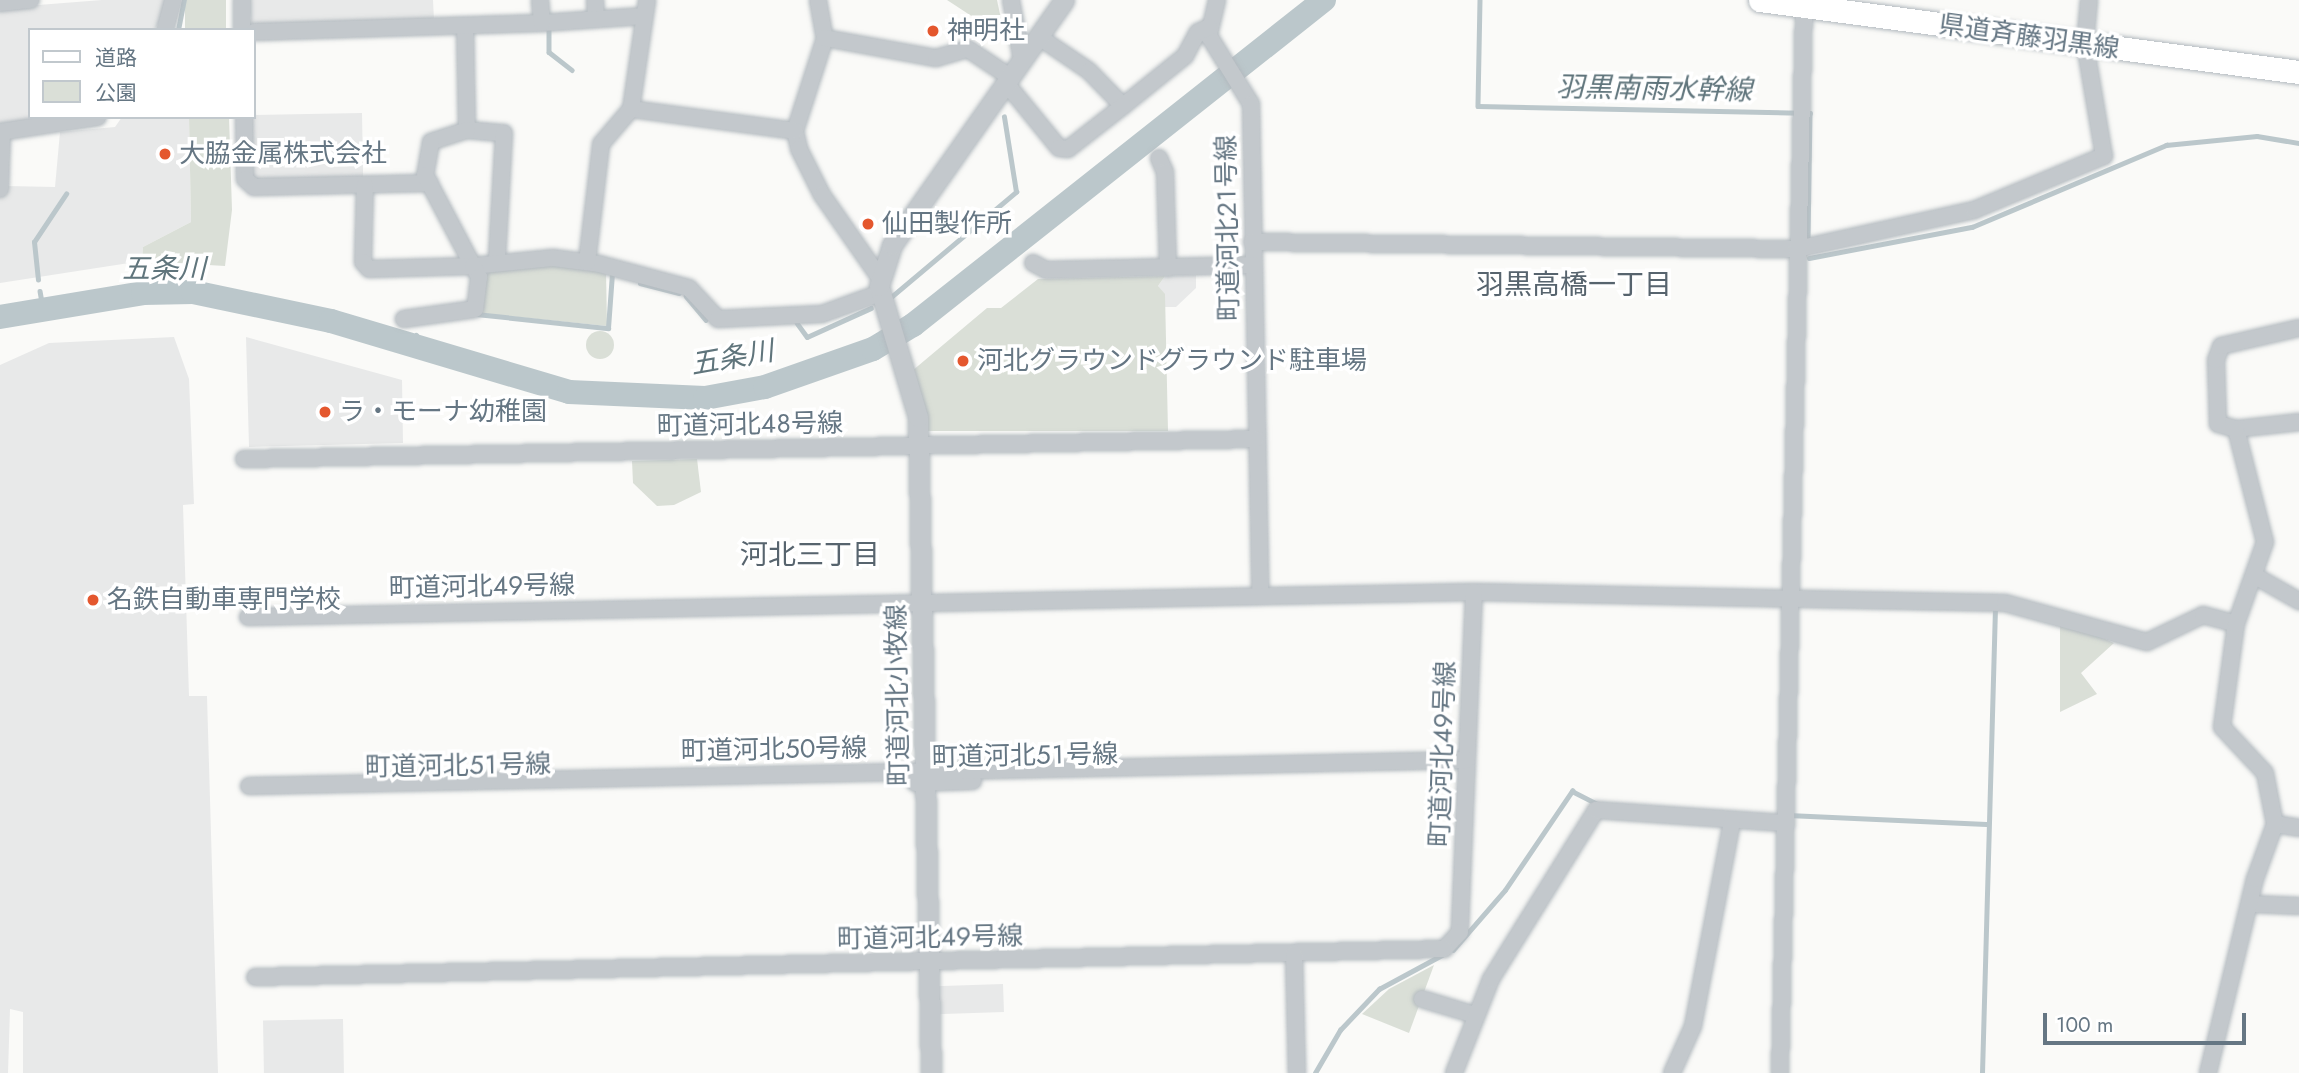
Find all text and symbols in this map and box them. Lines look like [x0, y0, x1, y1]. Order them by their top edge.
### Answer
street label: 県道斉藤羽黒線 [1937, 9, 2121, 65]
place label: 神明社 [947, 15, 1025, 47]
marker: 神明社 [925, 23, 941, 39]
legend [28, 28, 256, 119]
text: 道路 [95, 43, 137, 73]
water label: 羽黒南雨水幹線 [1556, 70, 1752, 108]
text: 公園 [95, 78, 137, 108]
street label: 町道河北２１号線 [1211, 135, 1245, 321]
place label: 大脇金属株式会社 [179, 138, 387, 170]
marker: 大脇金属株式会社 [157, 146, 173, 162]
place label: 仙田製作所 [882, 208, 1012, 240]
marker: 仙田製作所 [860, 216, 876, 232]
water label: 五条川 [122, 252, 206, 286]
district label: 羽黒高橋一丁目 [1476, 268, 1672, 302]
water label: 五条川 [688, 334, 776, 382]
place label: 河北グラウンドグラウンド駐車場 [977, 345, 1367, 377]
marker: 河北グラウンドグラウンド駐車場 [955, 353, 971, 369]
place label: ラ・モーナ幼稚園 [339, 396, 547, 428]
marker: ラ・モーナ幼稚園 [317, 404, 333, 420]
street label: 町道河北４８号線 [657, 408, 843, 442]
district label: 河北三丁目 [740, 538, 880, 572]
street label: 町道河北４９号線 [389, 570, 575, 604]
place label: 名鉄自動車専門学校 [107, 584, 341, 616]
marker: 名鉄自動車専門学校 [85, 592, 101, 608]
street label: 町道河北小牧線 [881, 604, 915, 786]
street label: 町道河北４９号線 [1424, 660, 1462, 848]
street label: 町道河北５０号線 [681, 733, 867, 767]
street label: 町道河北５１号線 [932, 739, 1118, 773]
street label: 町道河北５１号線 [365, 749, 551, 783]
street label: 町道河北４９号線 [837, 921, 1023, 955]
scale bar [2047, 1000, 2250, 1044]
text: 100 m [2056, 1010, 2113, 1040]

